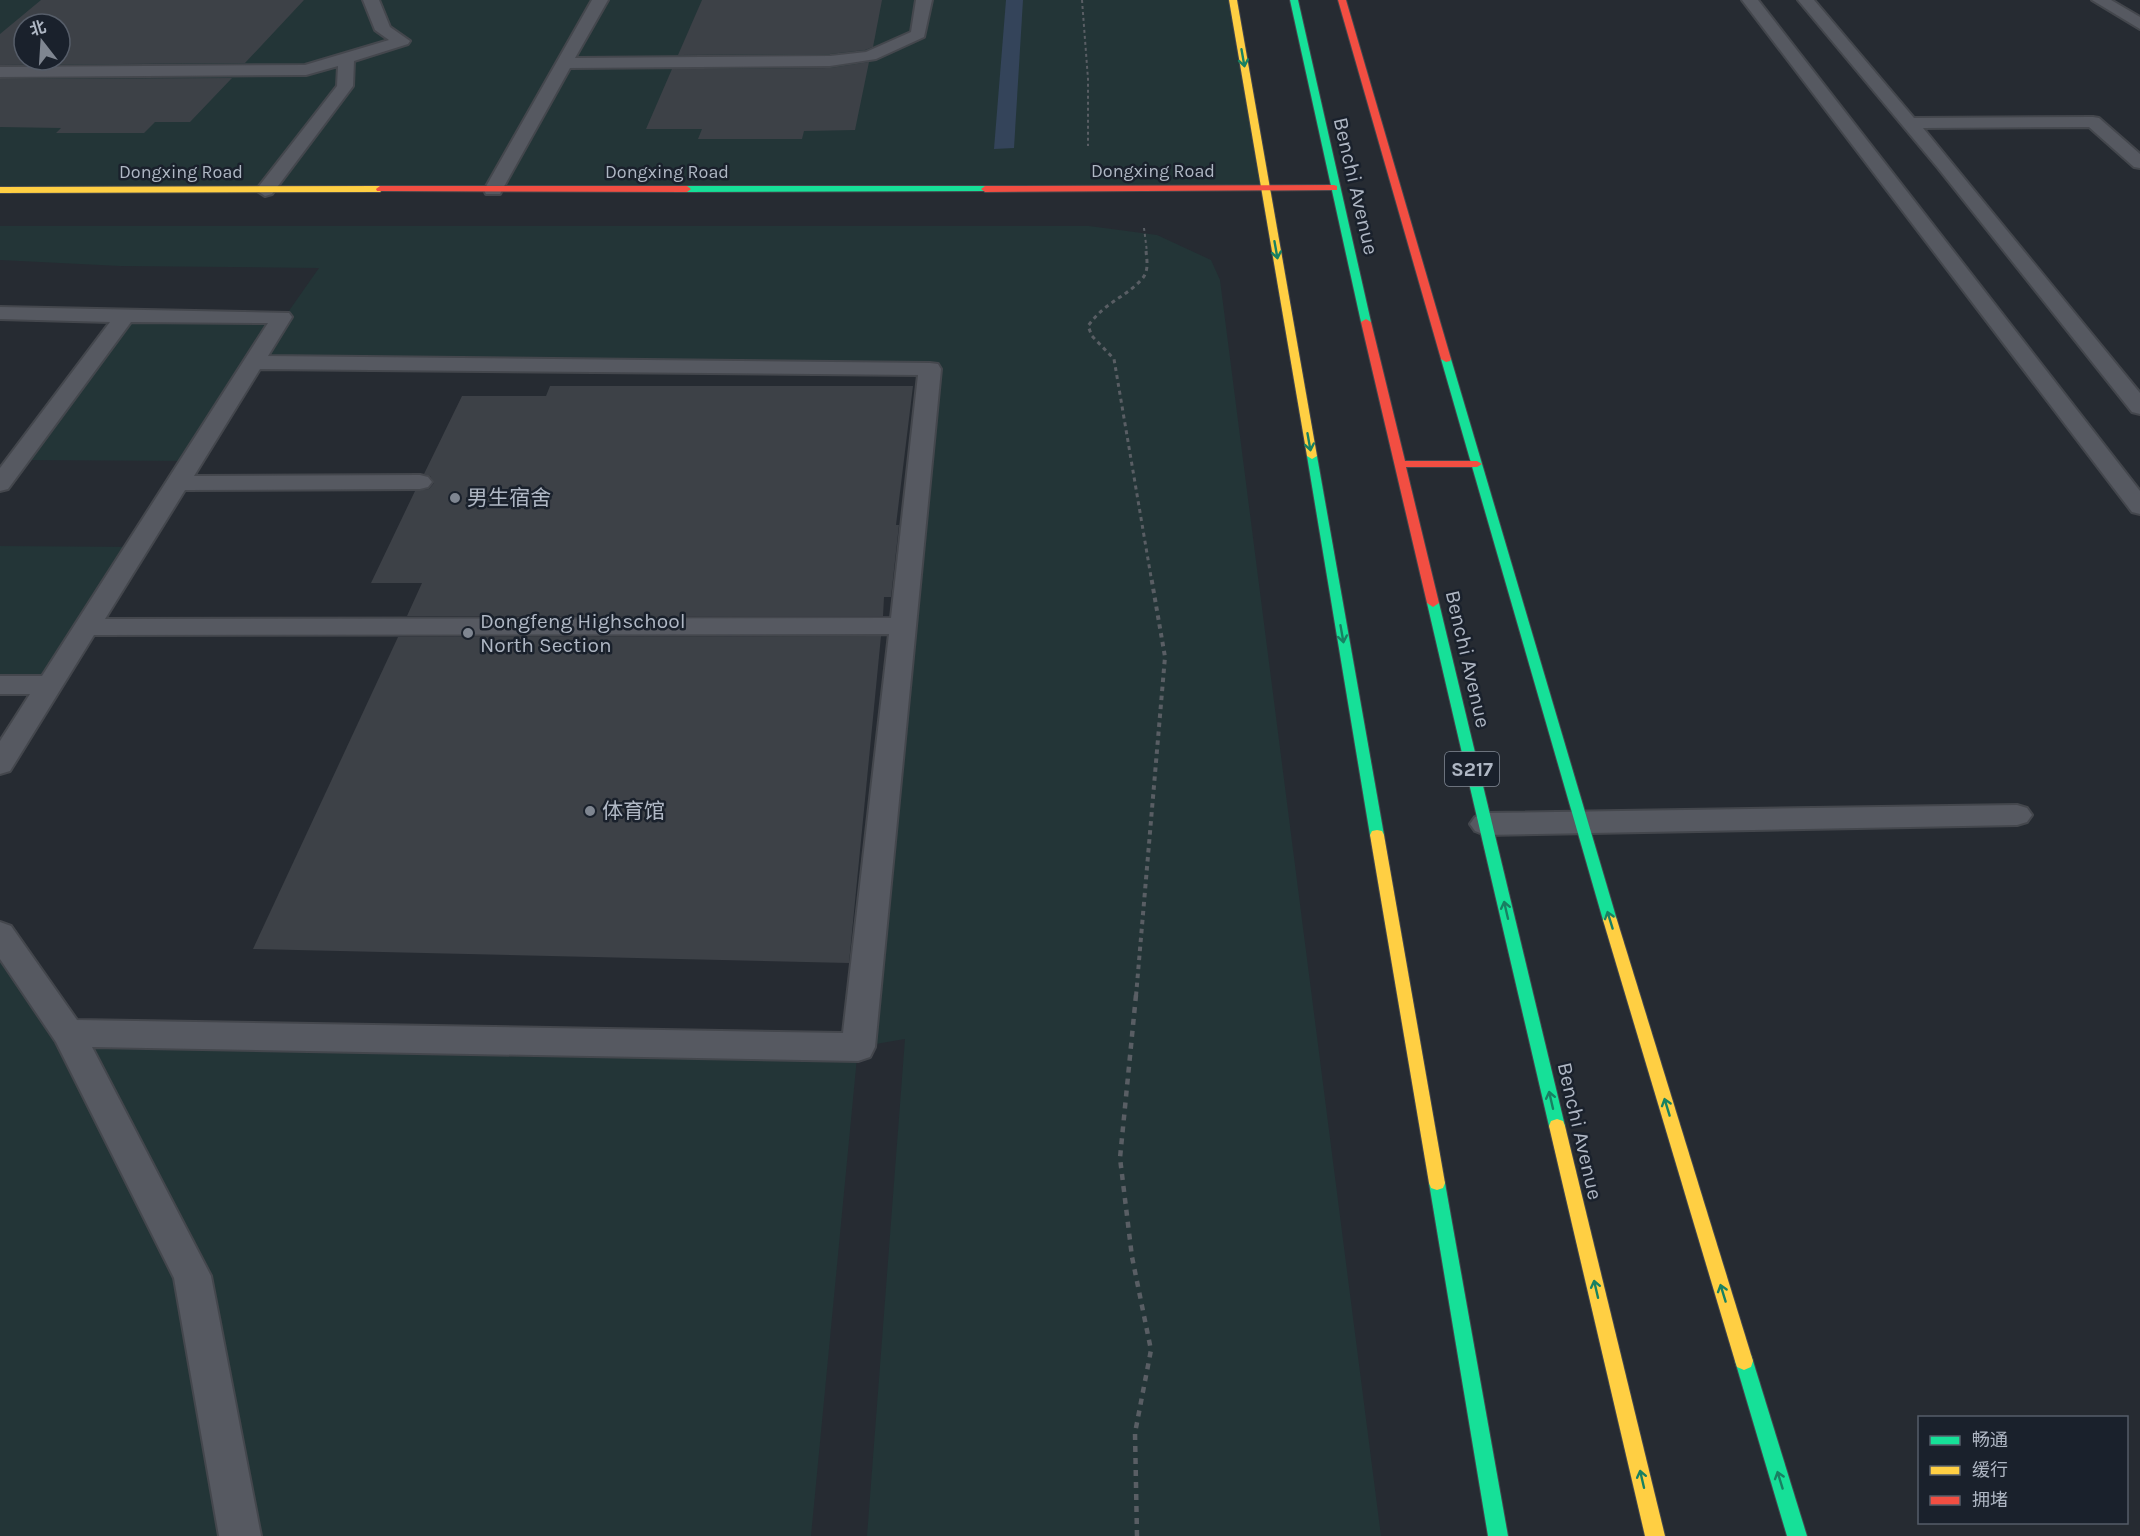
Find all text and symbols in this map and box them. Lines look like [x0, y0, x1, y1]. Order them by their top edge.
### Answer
north arrow [12, 12, 72, 72]
text: 北 [27, 17, 48, 40]
one-way arrow [1238, 47, 1249, 67]
street label: Benchi Avenue [1329, 115, 1383, 257]
street label: Dongxing Road [1091, 160, 1215, 182]
street label: Dongxing Road [119, 161, 243, 183]
street label: Dongxing Road [605, 161, 729, 183]
one-way arrow [1271, 239, 1282, 259]
one-way arrow [1304, 432, 1315, 451]
place label: 男生宿舍 [467, 486, 551, 510]
marker: 男生宿舍 [448, 491, 462, 505]
street label: Benchi Avenue [1441, 588, 1495, 730]
place label: Dongfeng Highschool North Section [480, 609, 686, 657]
one-way arrow [1337, 624, 1348, 643]
marker: Dongfeng Highschool North Section [461, 626, 475, 640]
road number: S217 [1445, 752, 1499, 786]
place label: 体育馆 [602, 799, 665, 823]
marker: 体育馆 [583, 804, 597, 818]
one-way arrow [1499, 901, 1511, 920]
one-way arrow [1604, 911, 1615, 930]
street label: Benchi Avenue [1553, 1060, 1607, 1202]
one-way arrow [1545, 1091, 1557, 1110]
one-way arrow [1661, 1098, 1672, 1117]
one-way arrow [1590, 1280, 1602, 1299]
one-way arrow [1717, 1284, 1728, 1303]
legend [1918, 1416, 2128, 1524]
text: 畅通 [1972, 1429, 2008, 1451]
text: 缓行 [1972, 1459, 2008, 1481]
one-way arrow [1635, 1470, 1647, 1489]
one-way arrow [1774, 1471, 1785, 1490]
text: 拥堵 [1972, 1489, 2008, 1511]

